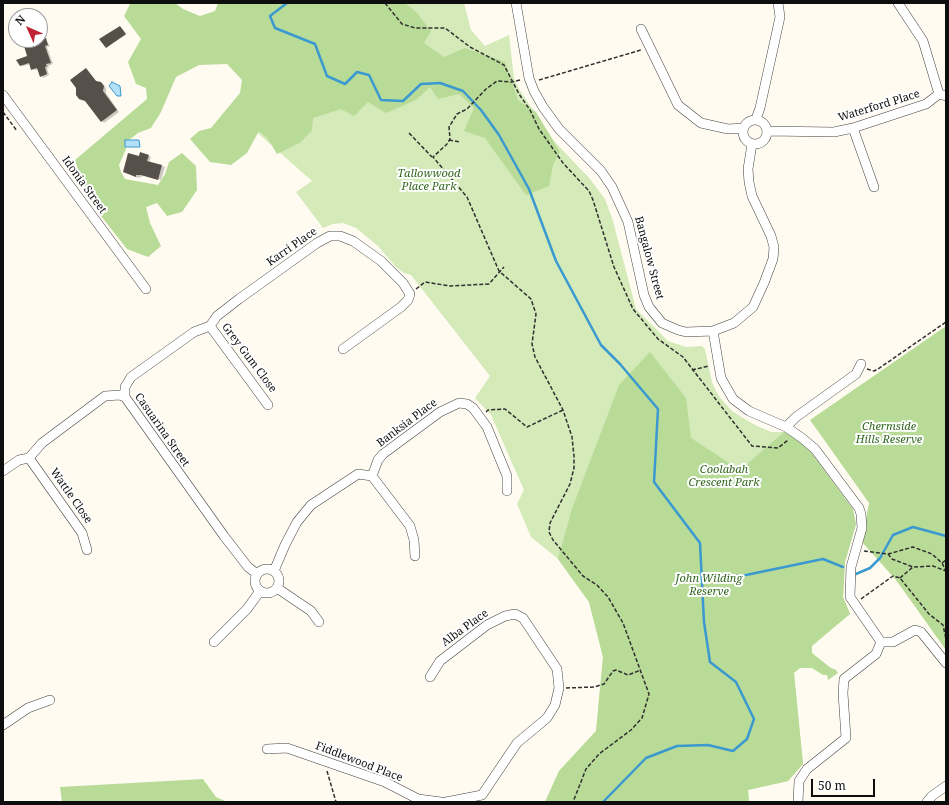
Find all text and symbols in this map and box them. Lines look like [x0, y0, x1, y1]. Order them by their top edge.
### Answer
north arrow [8, 8, 48, 48]
text: N [11, 12, 28, 28]
street label: Waterford Place [837, 87, 921, 125]
street label: Idonia Street [59, 154, 109, 216]
park label: Tallowwood Place Park [398, 167, 460, 193]
street label: Bangalow Street [632, 215, 666, 301]
street label: Karri Place [264, 225, 320, 269]
street label: Grey Gum Close [219, 321, 279, 395]
street label: Casuarina Street [132, 391, 192, 469]
street label: Banksia Place [374, 396, 440, 450]
park label: Chermside Hills Reserve [856, 420, 922, 446]
park label: Coolabah Crescent Park [688, 463, 760, 489]
street label: Wattle Close [47, 466, 95, 526]
park label: John Wilding Reserve [676, 572, 742, 598]
street label: Alba Place [439, 607, 491, 649]
street label: Fiddlewood Place [314, 739, 404, 785]
scale bar [813, 771, 877, 797]
text: 50 m [818, 777, 846, 794]

